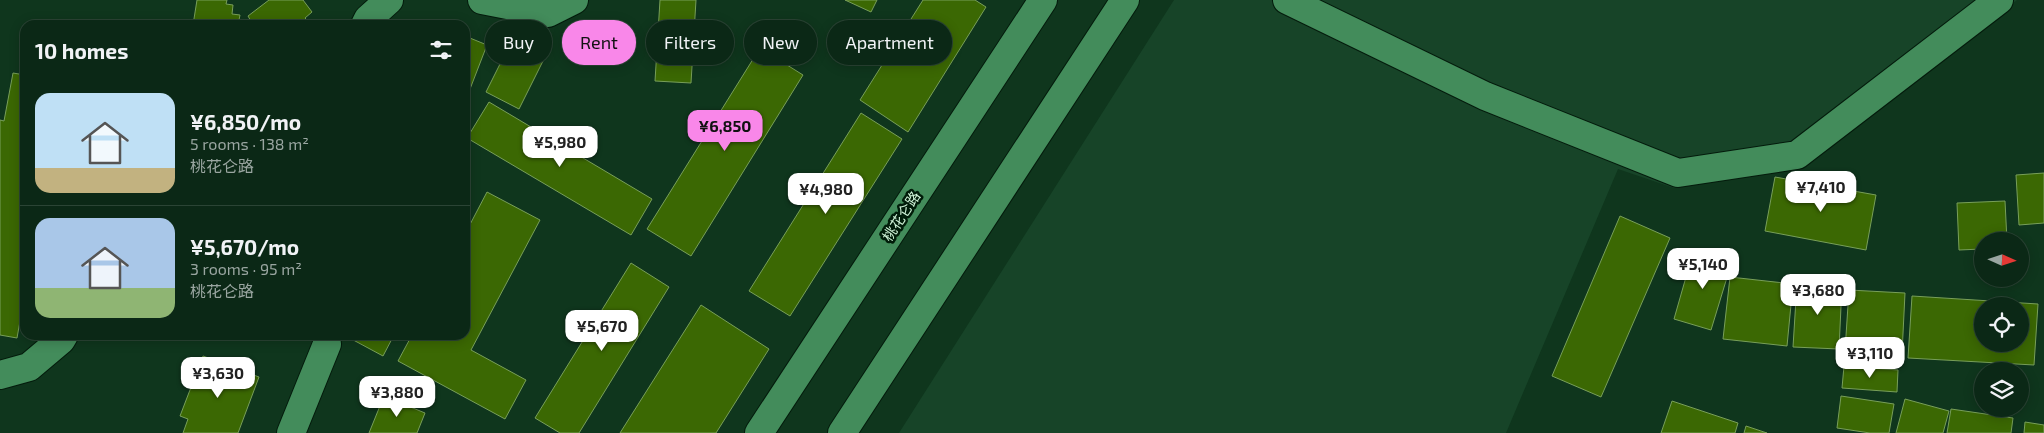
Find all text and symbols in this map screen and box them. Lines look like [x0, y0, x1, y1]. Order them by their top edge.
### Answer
chip: Buy [485, 20, 552, 65]
chip: Rent [562, 20, 636, 65]
chip: Filters [646, 20, 734, 65]
chip: New [744, 20, 817, 65]
chip: Apartment [827, 20, 952, 65]
icon: filters [427, 36, 455, 64]
text: 10 homes [35, 38, 128, 63]
text: ¥6,850/mo [190, 109, 301, 134]
pin: ¥6,850 [684, 110, 766, 152]
icon: home [75, 113, 135, 173]
text: ¥6,850 [699, 116, 751, 135]
pin: ¥5,980 [519, 126, 601, 168]
text: ¥5,980 [534, 132, 586, 151]
text: 5 rooms · 138 m² [190, 134, 309, 153]
text: 桃花仑路 [190, 156, 254, 175]
pin: ¥7,410 [1780, 170, 1862, 213]
pin: ¥4,980 [785, 172, 867, 215]
text: ¥7,410 [1796, 177, 1846, 196]
text: ¥4,980 [799, 179, 853, 198]
street label: 桃花仑路 [879, 188, 923, 244]
north arrow [1974, 232, 2029, 288]
map controls [1974, 232, 2029, 417]
text: ¥5,670/mo [190, 234, 299, 259]
icon: home [75, 238, 135, 298]
pin: ¥5,140 [1662, 248, 1744, 290]
text: ¥5,140 [1678, 254, 1728, 273]
text: 3 rooms · 95 m² [190, 259, 302, 278]
pin: ¥3,680 [1777, 274, 1859, 316]
text: ¥3,680 [1791, 280, 1845, 299]
text: 桃花仑路 [190, 281, 254, 300]
button: locate [1974, 297, 2029, 352]
pin: ¥5,670 [561, 310, 643, 352]
text: ¥5,670 [576, 316, 628, 335]
pin: ¥3,110 [1829, 336, 1911, 379]
text: ¥3,110 [1847, 343, 1893, 362]
pin: ¥3,630 [177, 356, 259, 399]
button: layers [1974, 362, 2029, 417]
text: ¥3,630 [192, 363, 244, 382]
pin: ¥3,880 [356, 376, 438, 418]
text: ¥3,880 [370, 382, 424, 401]

